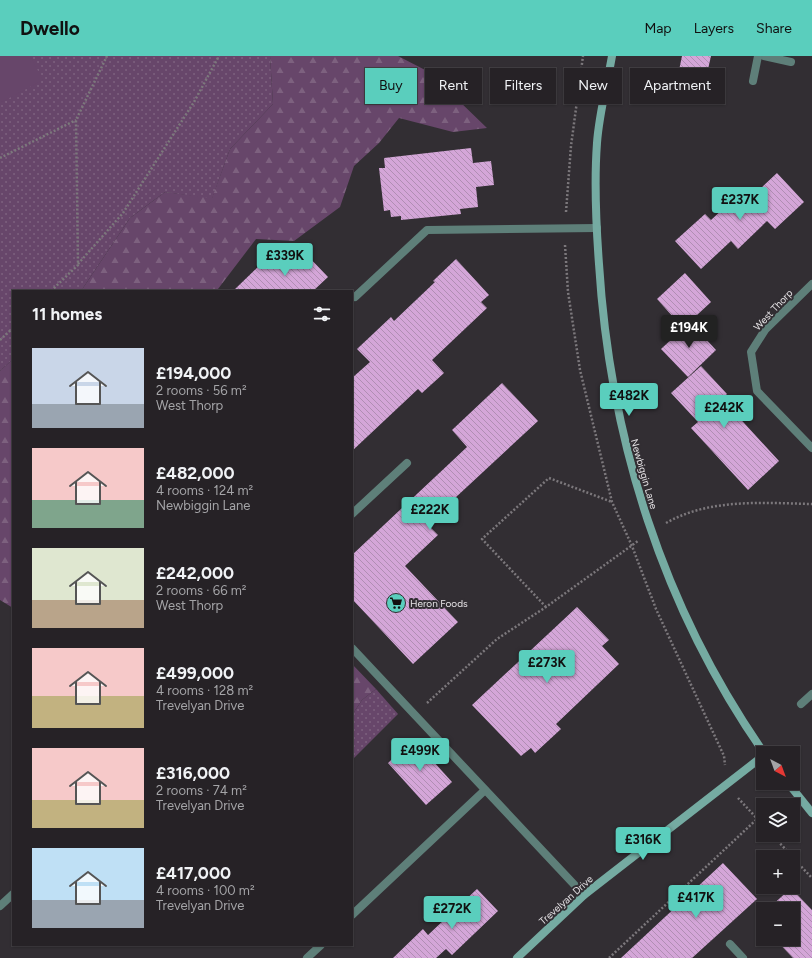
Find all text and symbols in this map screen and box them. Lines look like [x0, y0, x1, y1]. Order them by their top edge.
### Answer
text: Dwello [20, 17, 80, 40]
text: Map [644, 20, 672, 37]
text: Layers [694, 20, 734, 37]
text: Share [756, 20, 792, 37]
chip: Buy [365, 68, 417, 104]
chip: Rent [425, 68, 482, 104]
chip: Filters [490, 68, 556, 104]
chip: New [564, 68, 622, 104]
chip: Apartment [630, 68, 725, 104]
pin: £237K [712, 187, 768, 221]
text: £237K [721, 192, 759, 207]
pin: £339K [257, 243, 313, 277]
text: £339K [266, 248, 304, 263]
street label: West Thorp [751, 287, 795, 333]
icon: filters [311, 303, 333, 325]
text: 11 homes [32, 304, 102, 324]
pin: £194K [661, 315, 717, 349]
text: £194K [670, 320, 708, 335]
text: £194,000 [156, 363, 231, 383]
icon: home [64, 364, 112, 412]
text: 2 rooms · 56 m² [156, 383, 247, 398]
pin: £482K [601, 383, 657, 417]
text: £482K [609, 388, 649, 403]
pin: £242K [696, 395, 752, 429]
text: West Thorp [156, 398, 223, 413]
text: £242K [704, 400, 744, 415]
street label: Newbiggin Lane [628, 437, 660, 511]
text: £482,000 [156, 463, 235, 483]
icon: home [64, 464, 112, 512]
text: 4 rooms · 124 m² [156, 483, 253, 498]
pin: £222K [402, 497, 458, 531]
text: Newbiggin Lane [156, 498, 250, 513]
text: £222K [411, 502, 449, 517]
text: £242,000 [156, 563, 234, 583]
icon: home [64, 564, 112, 612]
text: 2 rooms · 66 m² [156, 583, 246, 598]
supermarket icon: Heron Foods [385, 592, 407, 614]
place label: Heron Foods [410, 597, 468, 610]
text: West Thorp [156, 598, 223, 613]
pin: £273K [519, 650, 575, 684]
text: £273K [528, 655, 566, 670]
text: £499,000 [156, 663, 234, 683]
icon: home [64, 664, 112, 712]
text: 4 rooms · 128 m² [156, 683, 253, 698]
text: Trevelyan Drive [156, 698, 244, 713]
pin: £499K [392, 738, 448, 772]
text: £499K [400, 743, 440, 758]
north arrow [756, 746, 800, 790]
map controls [756, 746, 800, 946]
text: £316,000 [156, 763, 230, 783]
icon: home [64, 764, 112, 812]
text: 2 rooms · 74 m² [156, 783, 247, 798]
text: Trevelyan Drive [156, 798, 244, 813]
button: layers [756, 798, 800, 842]
pin: £316K [615, 827, 671, 861]
text: £316K [625, 832, 661, 847]
button: + [756, 850, 800, 894]
text: £417,000 [156, 863, 231, 883]
icon: home [64, 864, 112, 912]
street label: Trevelyan Drive [536, 872, 596, 928]
text: 4 rooms · 100 m² [156, 883, 255, 898]
pin: £417K [668, 885, 724, 919]
text: £417K [677, 890, 715, 905]
pin: £272K [424, 896, 480, 930]
text: Trevelyan Drive [156, 898, 244, 913]
text: £272K [433, 901, 471, 916]
button: − [756, 902, 800, 946]

